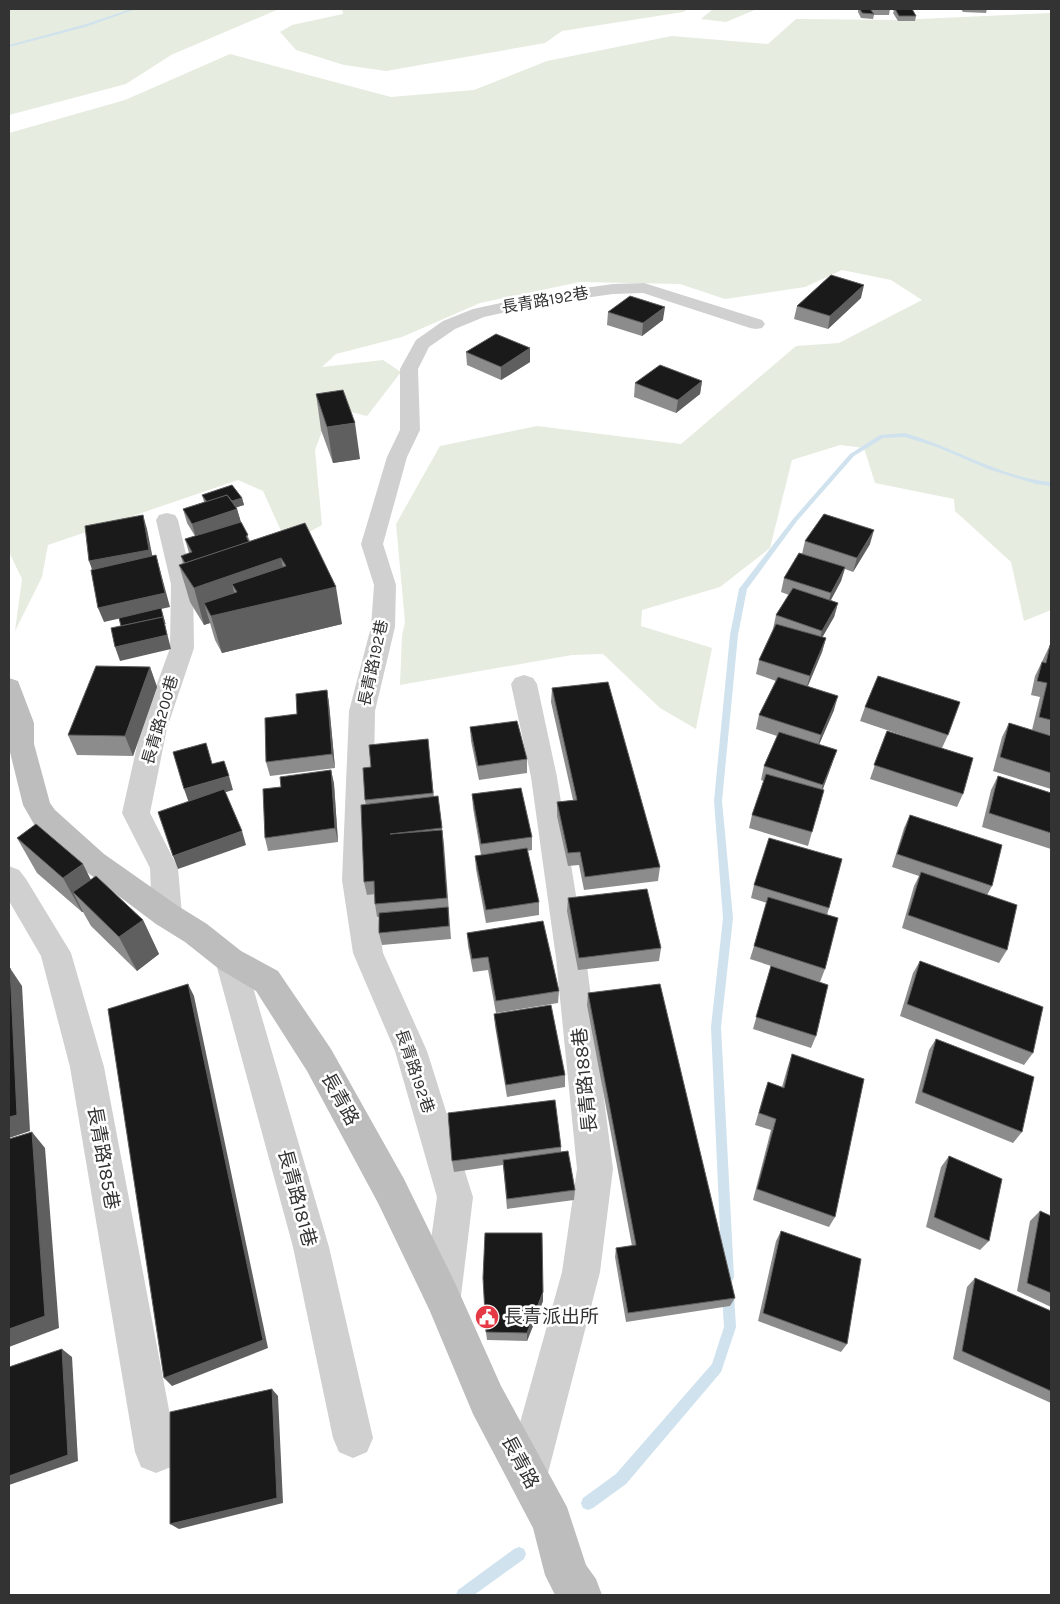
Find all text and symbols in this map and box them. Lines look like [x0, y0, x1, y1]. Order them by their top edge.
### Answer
street label: 長青路192巷 [500, 283, 590, 317]
street label: 長青路192巷 [355, 618, 391, 708]
street label: 長青路200巷 [138, 673, 182, 767]
street label: 長青路192巷 [392, 1026, 438, 1116]
street label: 長青路188巷 [569, 1026, 601, 1134]
street label: 長青路 [317, 1069, 363, 1129]
street label: 長青路185巷 [83, 1105, 123, 1211]
street label: 長青路181巷 [273, 1147, 321, 1249]
public building icon: 長青派出所 [474, 1304, 500, 1330]
place label: 長青派出所 [504, 1306, 599, 1328]
street label: 長青路 [497, 1432, 543, 1492]

